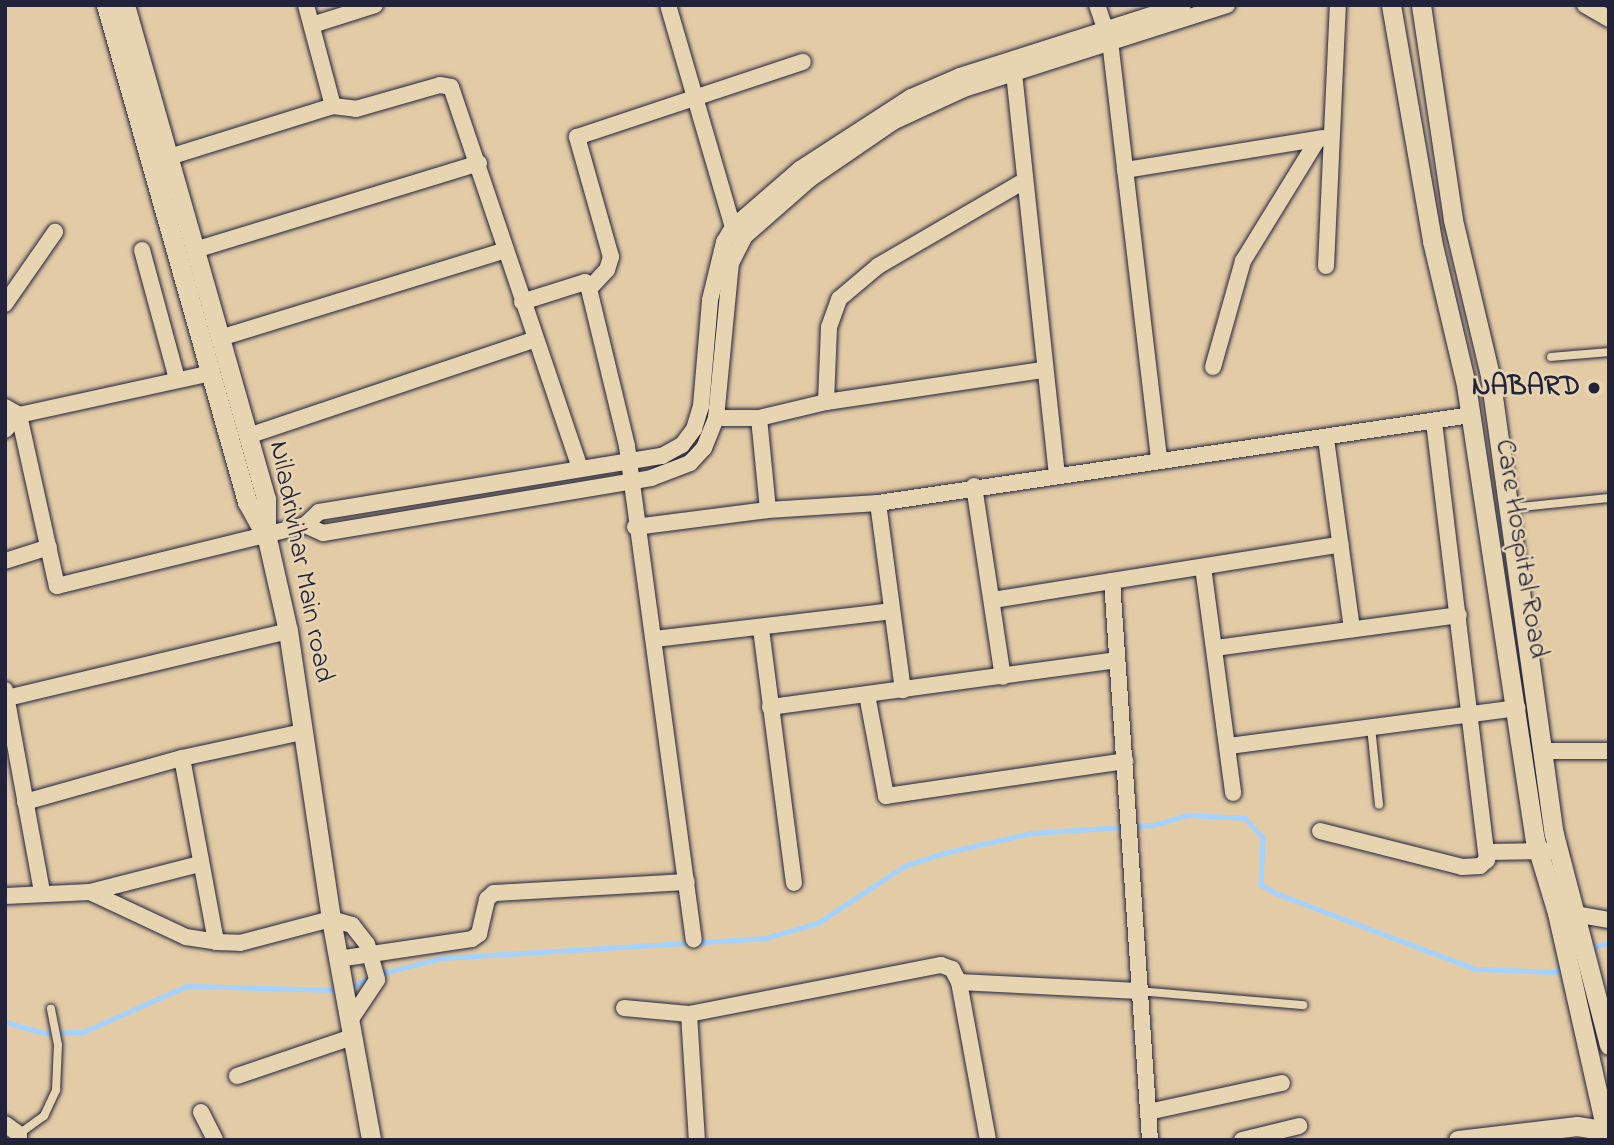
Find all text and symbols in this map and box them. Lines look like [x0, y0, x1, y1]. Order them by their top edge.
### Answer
place label: NABARD [1472, 371, 1580, 405]
marker: NABARD [1586, 380, 1602, 396]
street label: Care Hospital Road [1486, 437, 1554, 661]
street label: Niladrivihar Main road [260, 438, 340, 686]

